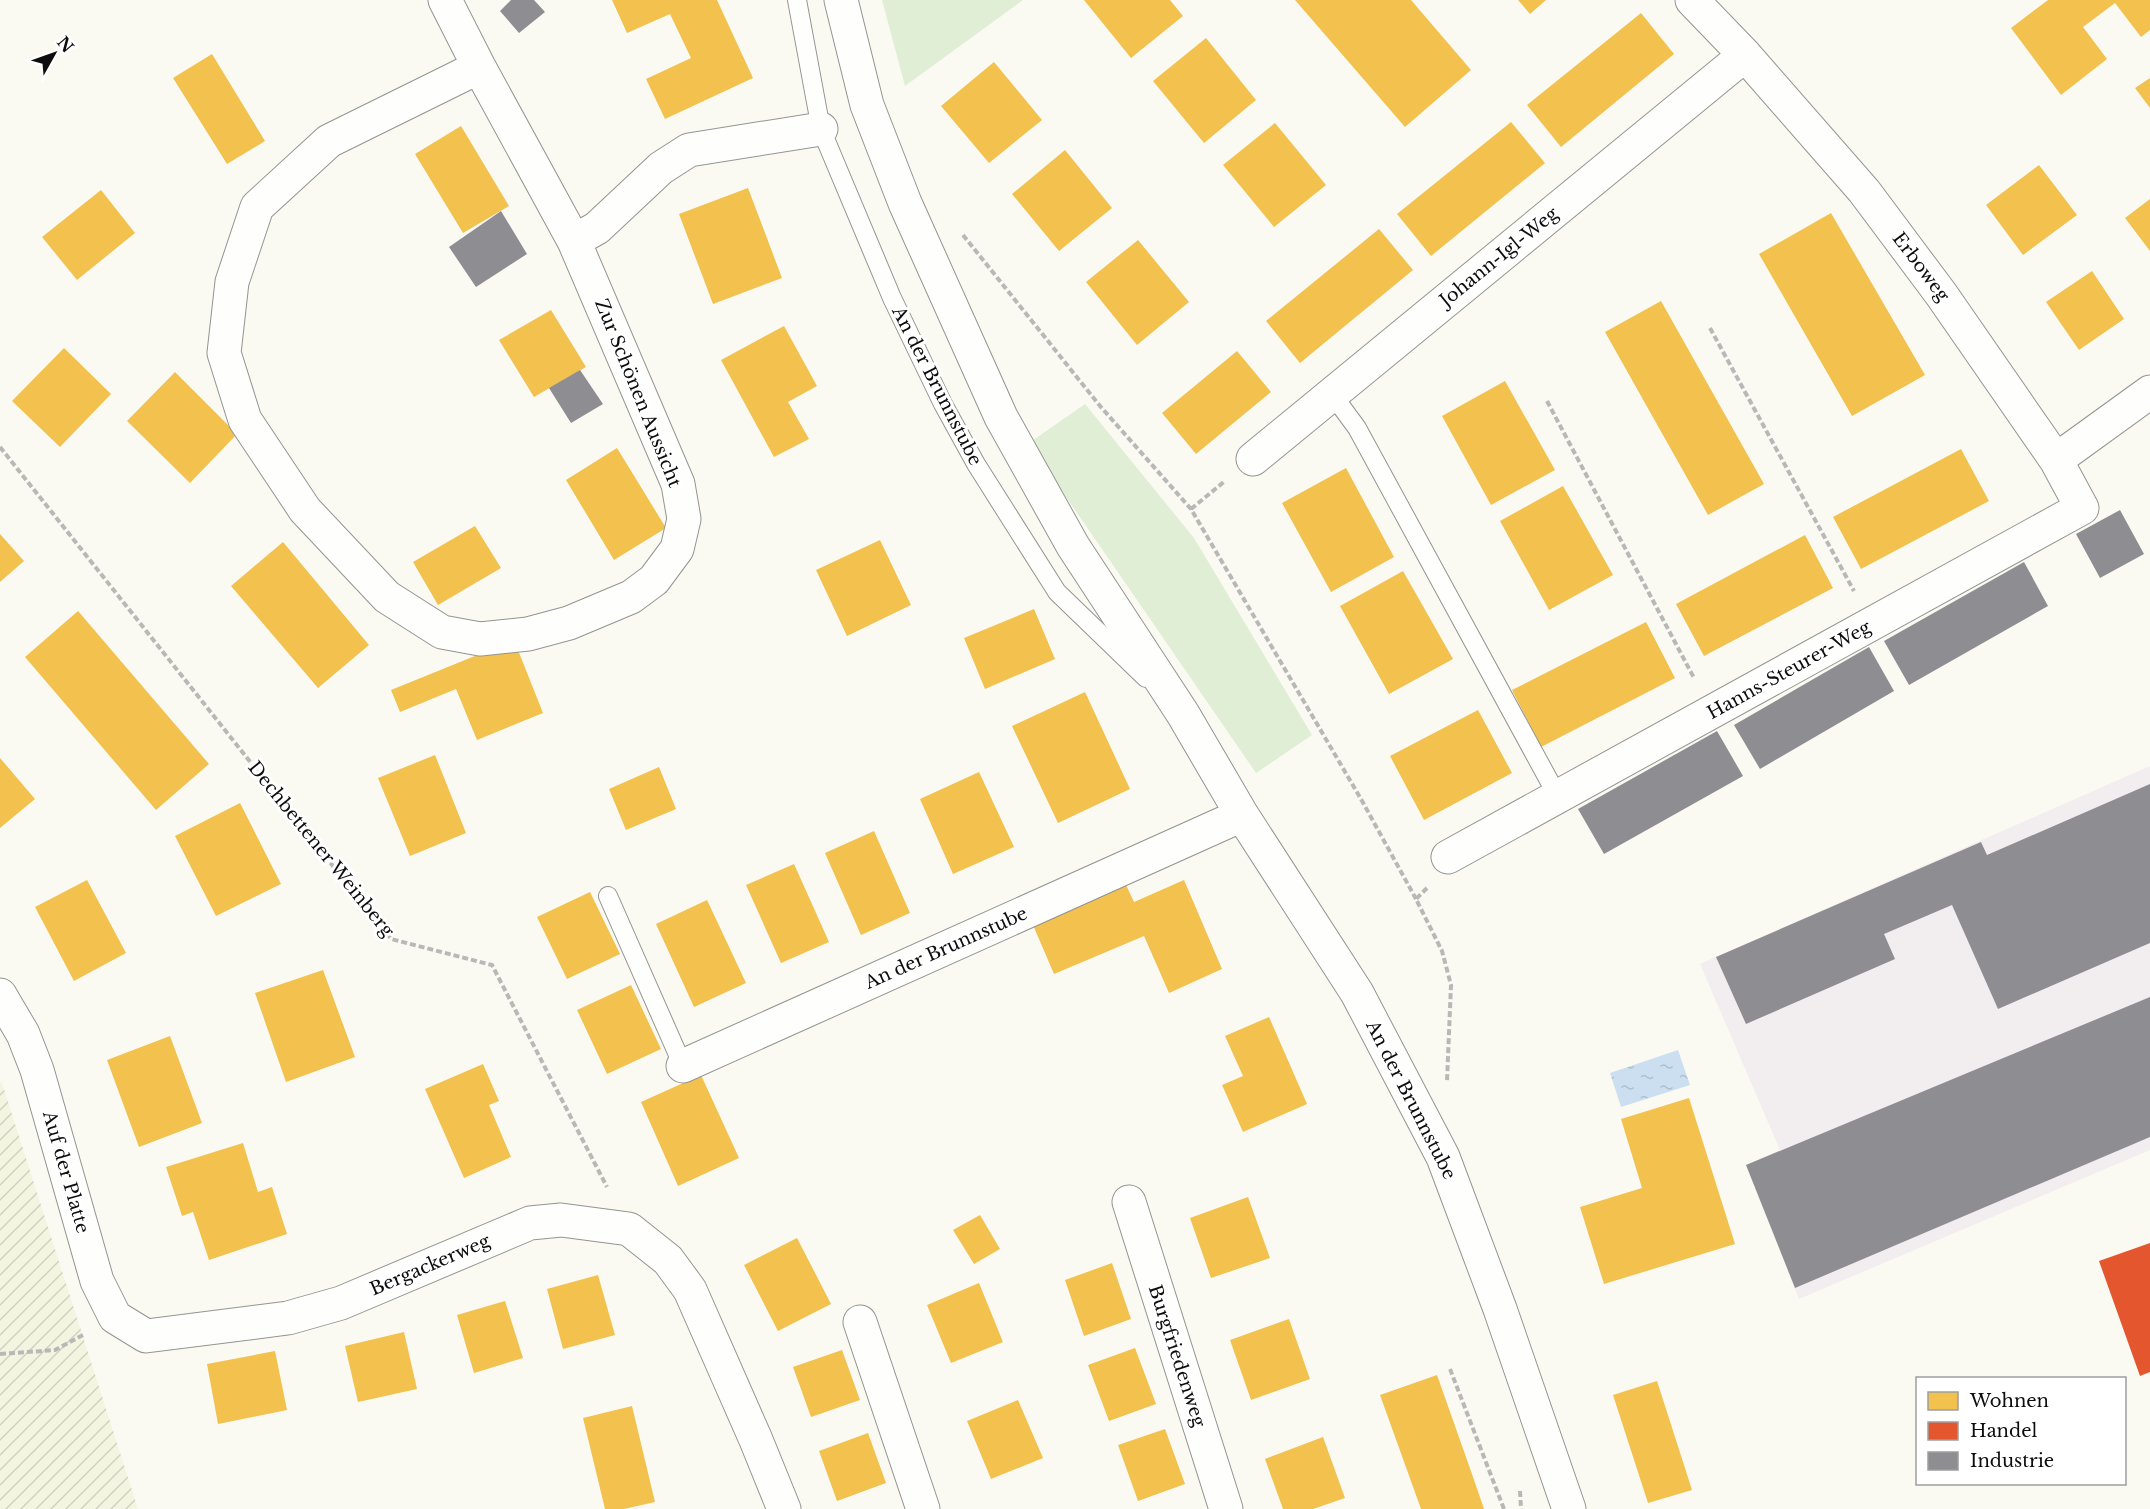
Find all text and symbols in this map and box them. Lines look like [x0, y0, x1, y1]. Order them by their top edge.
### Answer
north arrow [24, 24, 84, 84]
text: N [53, 32, 78, 57]
street label: Johann-Igl-Weg [1434, 202, 1563, 313]
street label: Erboweg [1888, 228, 1954, 306]
street label: Zur Schönen Aussicht [590, 296, 686, 491]
street label: An der Brunnstube [887, 302, 987, 469]
street label: Hanns-Steurer-Weg [1703, 616, 1875, 724]
street label: Dechbettener Weinberg [243, 757, 399, 941]
street label: An der Brunnstube [860, 902, 1031, 994]
street label: An der Brunnstube [1361, 1016, 1461, 1183]
street label: Auf der Platte [38, 1107, 94, 1236]
street label: Bergackerweg [367, 1230, 494, 1300]
street label: Burgfriedenweg [1144, 1282, 1210, 1430]
legend [1916, 1377, 2126, 1485]
text: Wohnen [1969, 1390, 2049, 1412]
text: Handel [1970, 1420, 2037, 1442]
text: Industrie [1970, 1450, 2054, 1472]

